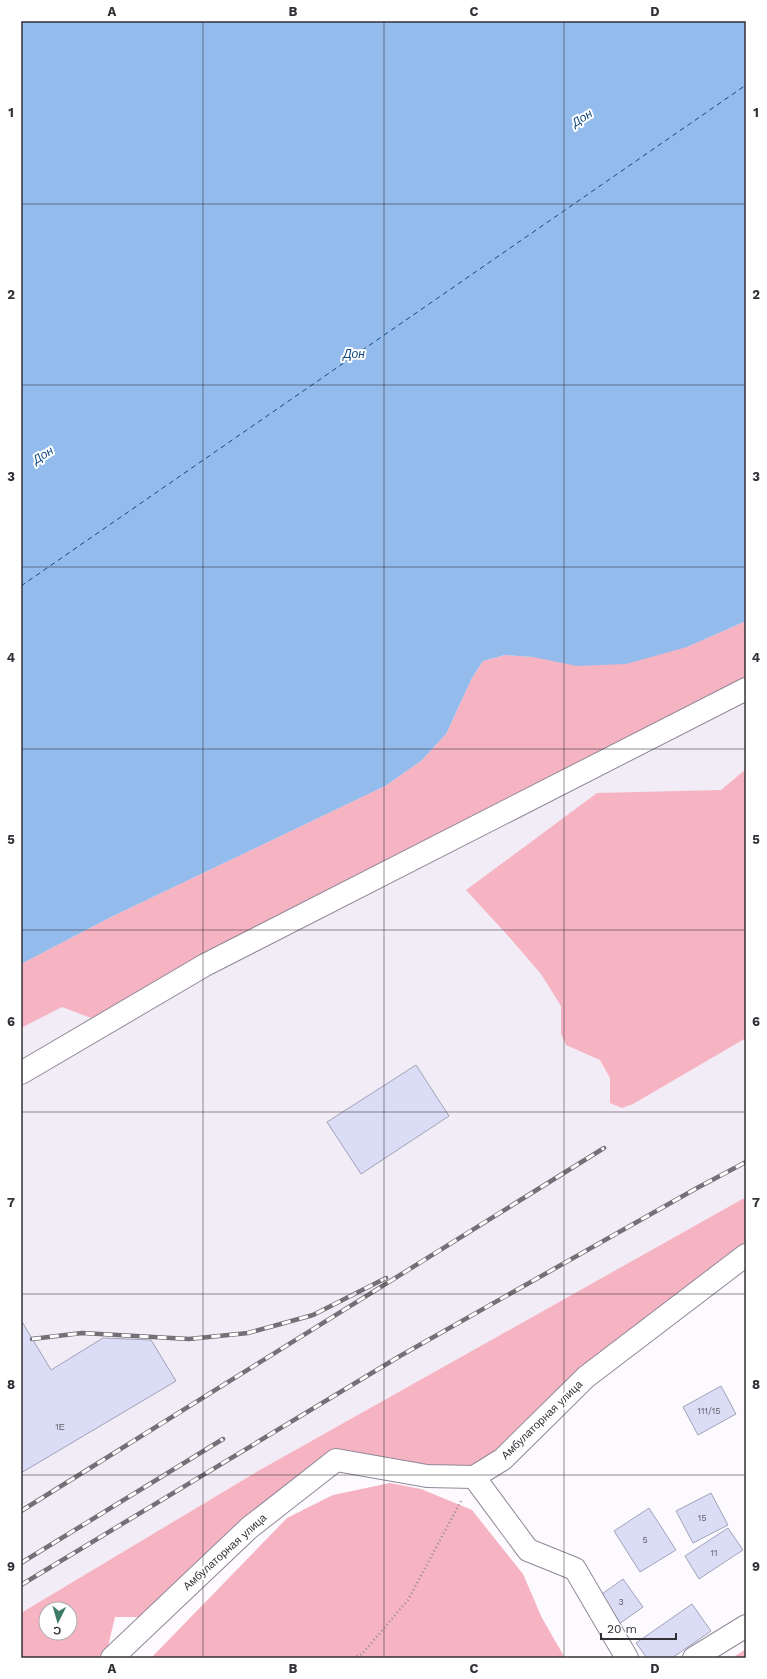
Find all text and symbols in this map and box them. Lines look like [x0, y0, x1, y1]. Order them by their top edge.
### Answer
text: A [108, 4, 117, 19]
text: B [289, 4, 298, 19]
text: C [470, 4, 479, 19]
text: D [650, 4, 660, 19]
text: 1 [8, 105, 14, 120]
text: 1 [753, 105, 759, 120]
water label: Дон [567, 106, 595, 131]
text: 2 [7, 287, 15, 302]
text: 2 [752, 287, 760, 302]
water label: Дон [341, 347, 365, 361]
water label: Дон [28, 443, 56, 468]
text: 3 [7, 469, 15, 484]
text: 3 [752, 469, 760, 484]
text: 4 [7, 650, 16, 665]
text: 4 [752, 650, 761, 665]
text: 5 [7, 832, 15, 847]
text: 5 [752, 832, 760, 847]
text: 6 [7, 1014, 15, 1029]
text: 6 [752, 1014, 760, 1029]
text: 7 [7, 1195, 15, 1210]
text: 7 [752, 1195, 760, 1210]
text: 8 [7, 1377, 15, 1392]
street label: Амбулаторная улица [499, 1377, 586, 1462]
text: 8 [752, 1377, 760, 1392]
house number: 111/15 [697, 1406, 721, 1416]
house number: 1Е [55, 1422, 65, 1432]
street label: Амбулаторная улица [181, 1511, 270, 1593]
house number: 15 [698, 1513, 706, 1523]
house number: 5 [642, 1535, 648, 1545]
house number: 11 [710, 1548, 718, 1558]
text: 9 [7, 1559, 15, 1574]
text: 9 [752, 1559, 760, 1574]
house number: 3 [618, 1597, 624, 1607]
north arrow [38, 1601, 78, 1641]
scale bar [601, 1615, 676, 1641]
text: 20 m [607, 1622, 637, 1636]
text: С [53, 1624, 62, 1637]
text: A [108, 1661, 117, 1676]
text: B [289, 1661, 298, 1676]
text: C [470, 1661, 479, 1676]
text: D [650, 1661, 660, 1676]

